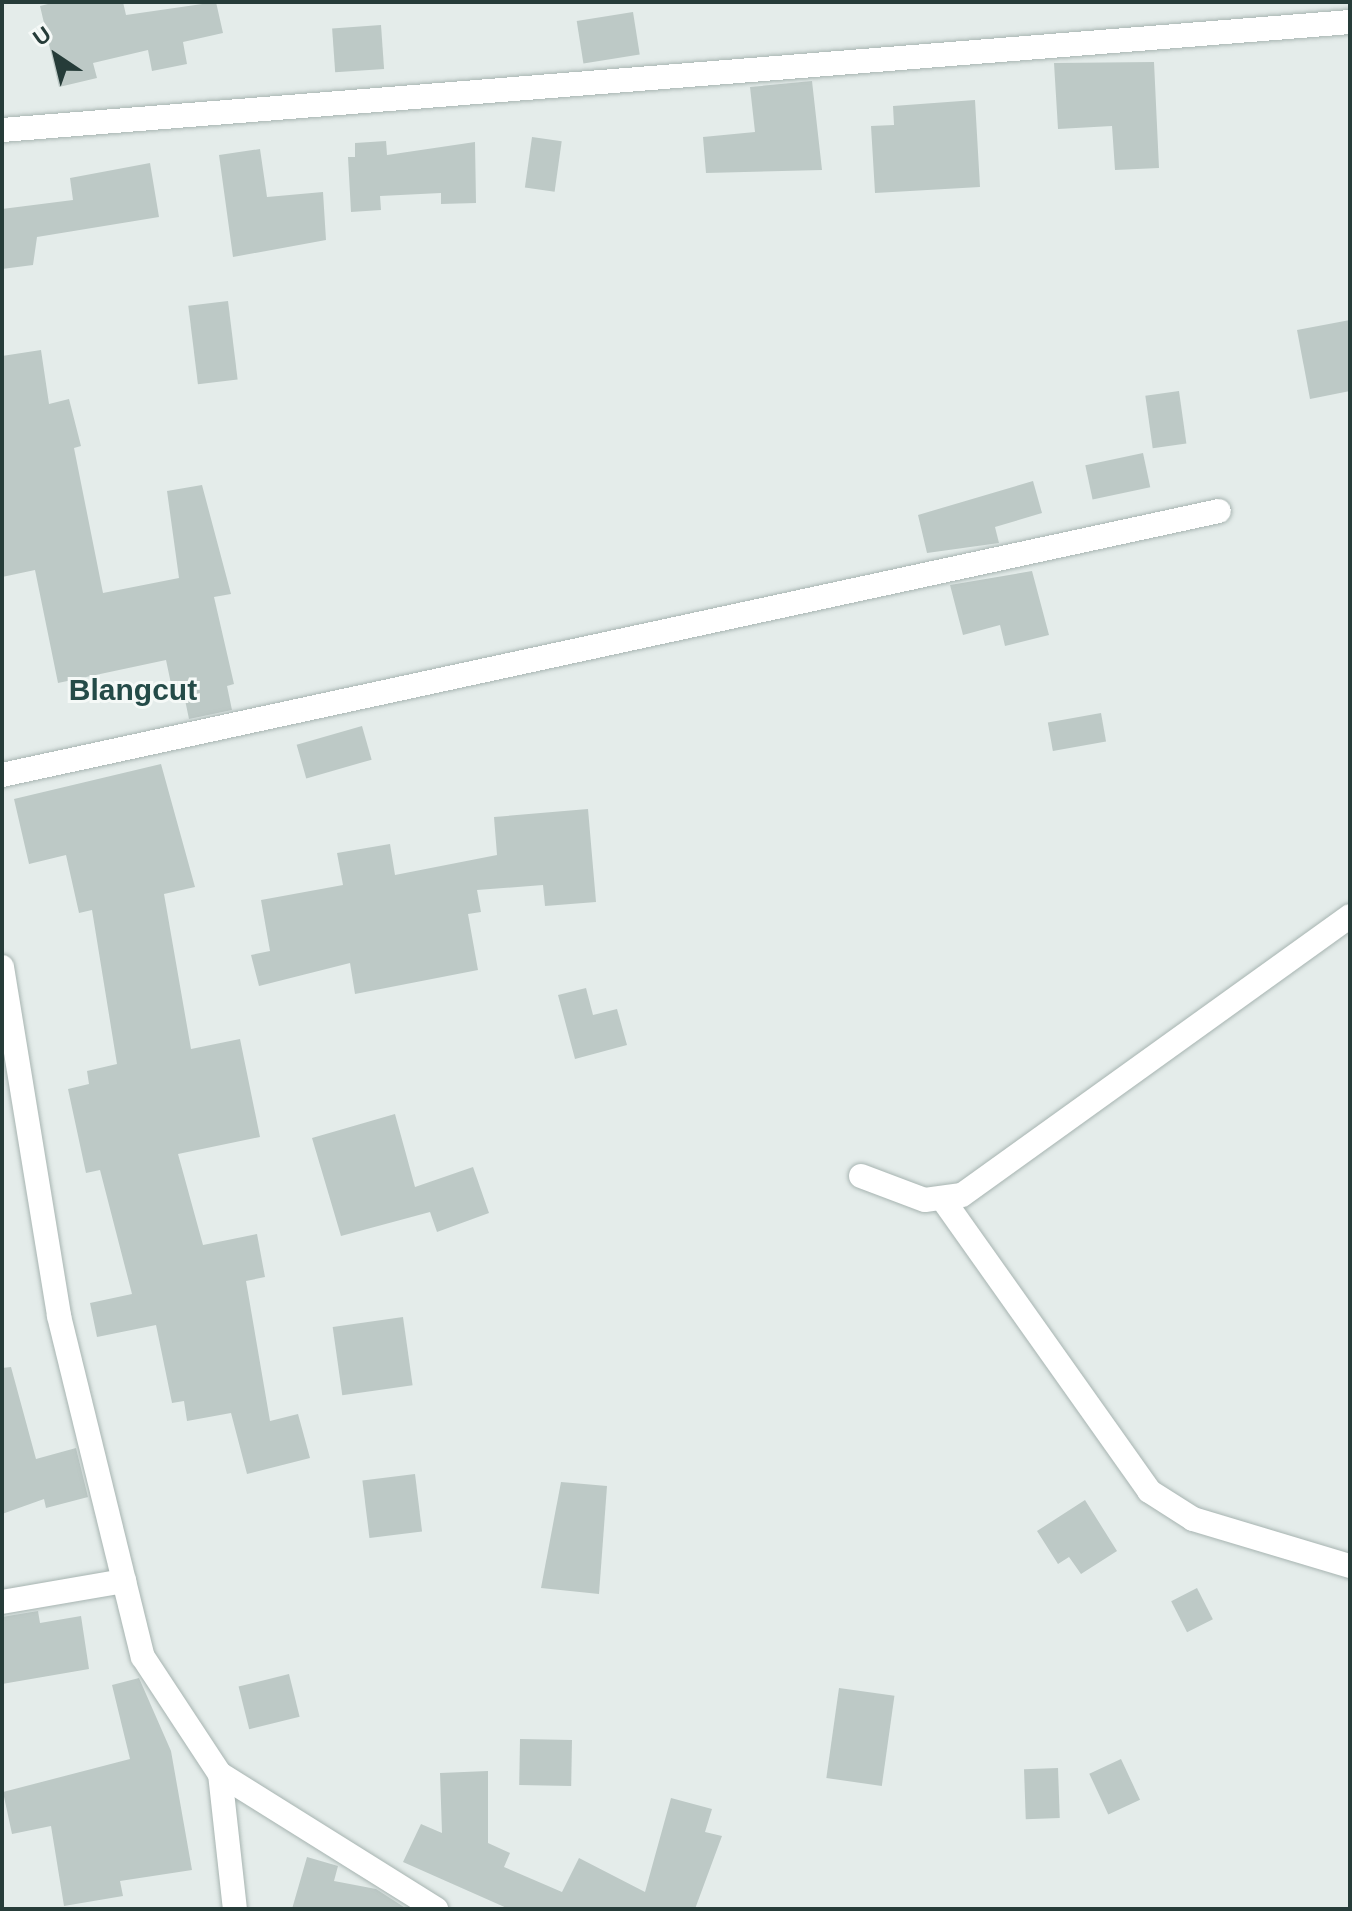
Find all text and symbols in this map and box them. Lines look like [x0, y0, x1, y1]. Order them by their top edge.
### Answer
north arrow [16, 16, 96, 96]
text: U [28, 21, 56, 51]
district label: Blangcut [69, 672, 197, 708]

